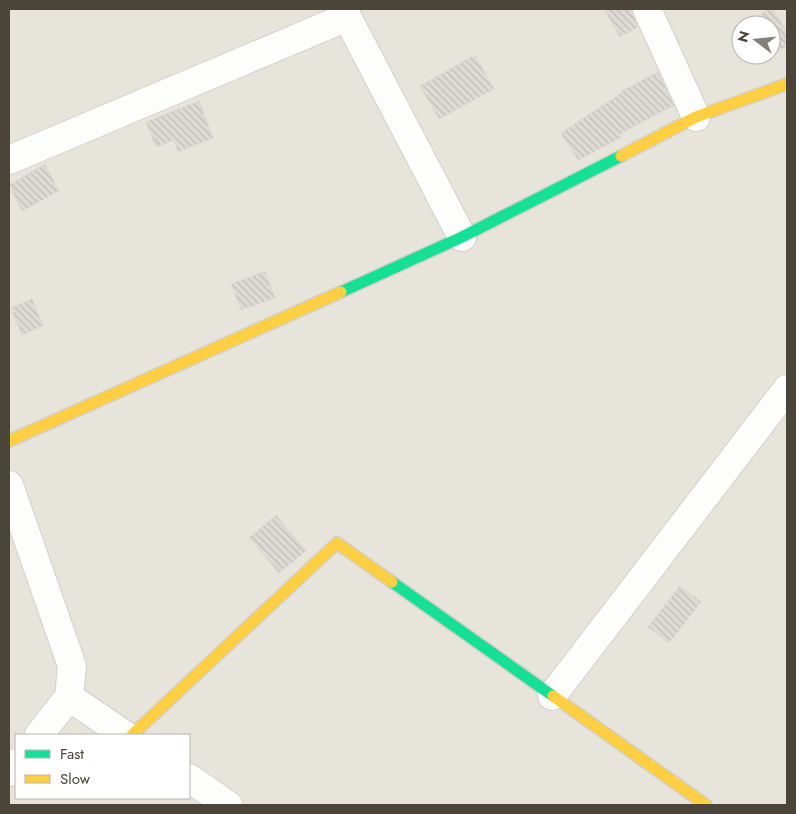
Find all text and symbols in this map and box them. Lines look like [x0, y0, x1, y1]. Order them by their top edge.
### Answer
north arrow [731, 15, 781, 65]
text: N [732, 28, 755, 45]
legend [15, 734, 190, 799]
text: Fast [60, 743, 84, 765]
text: Slow [60, 768, 91, 790]

